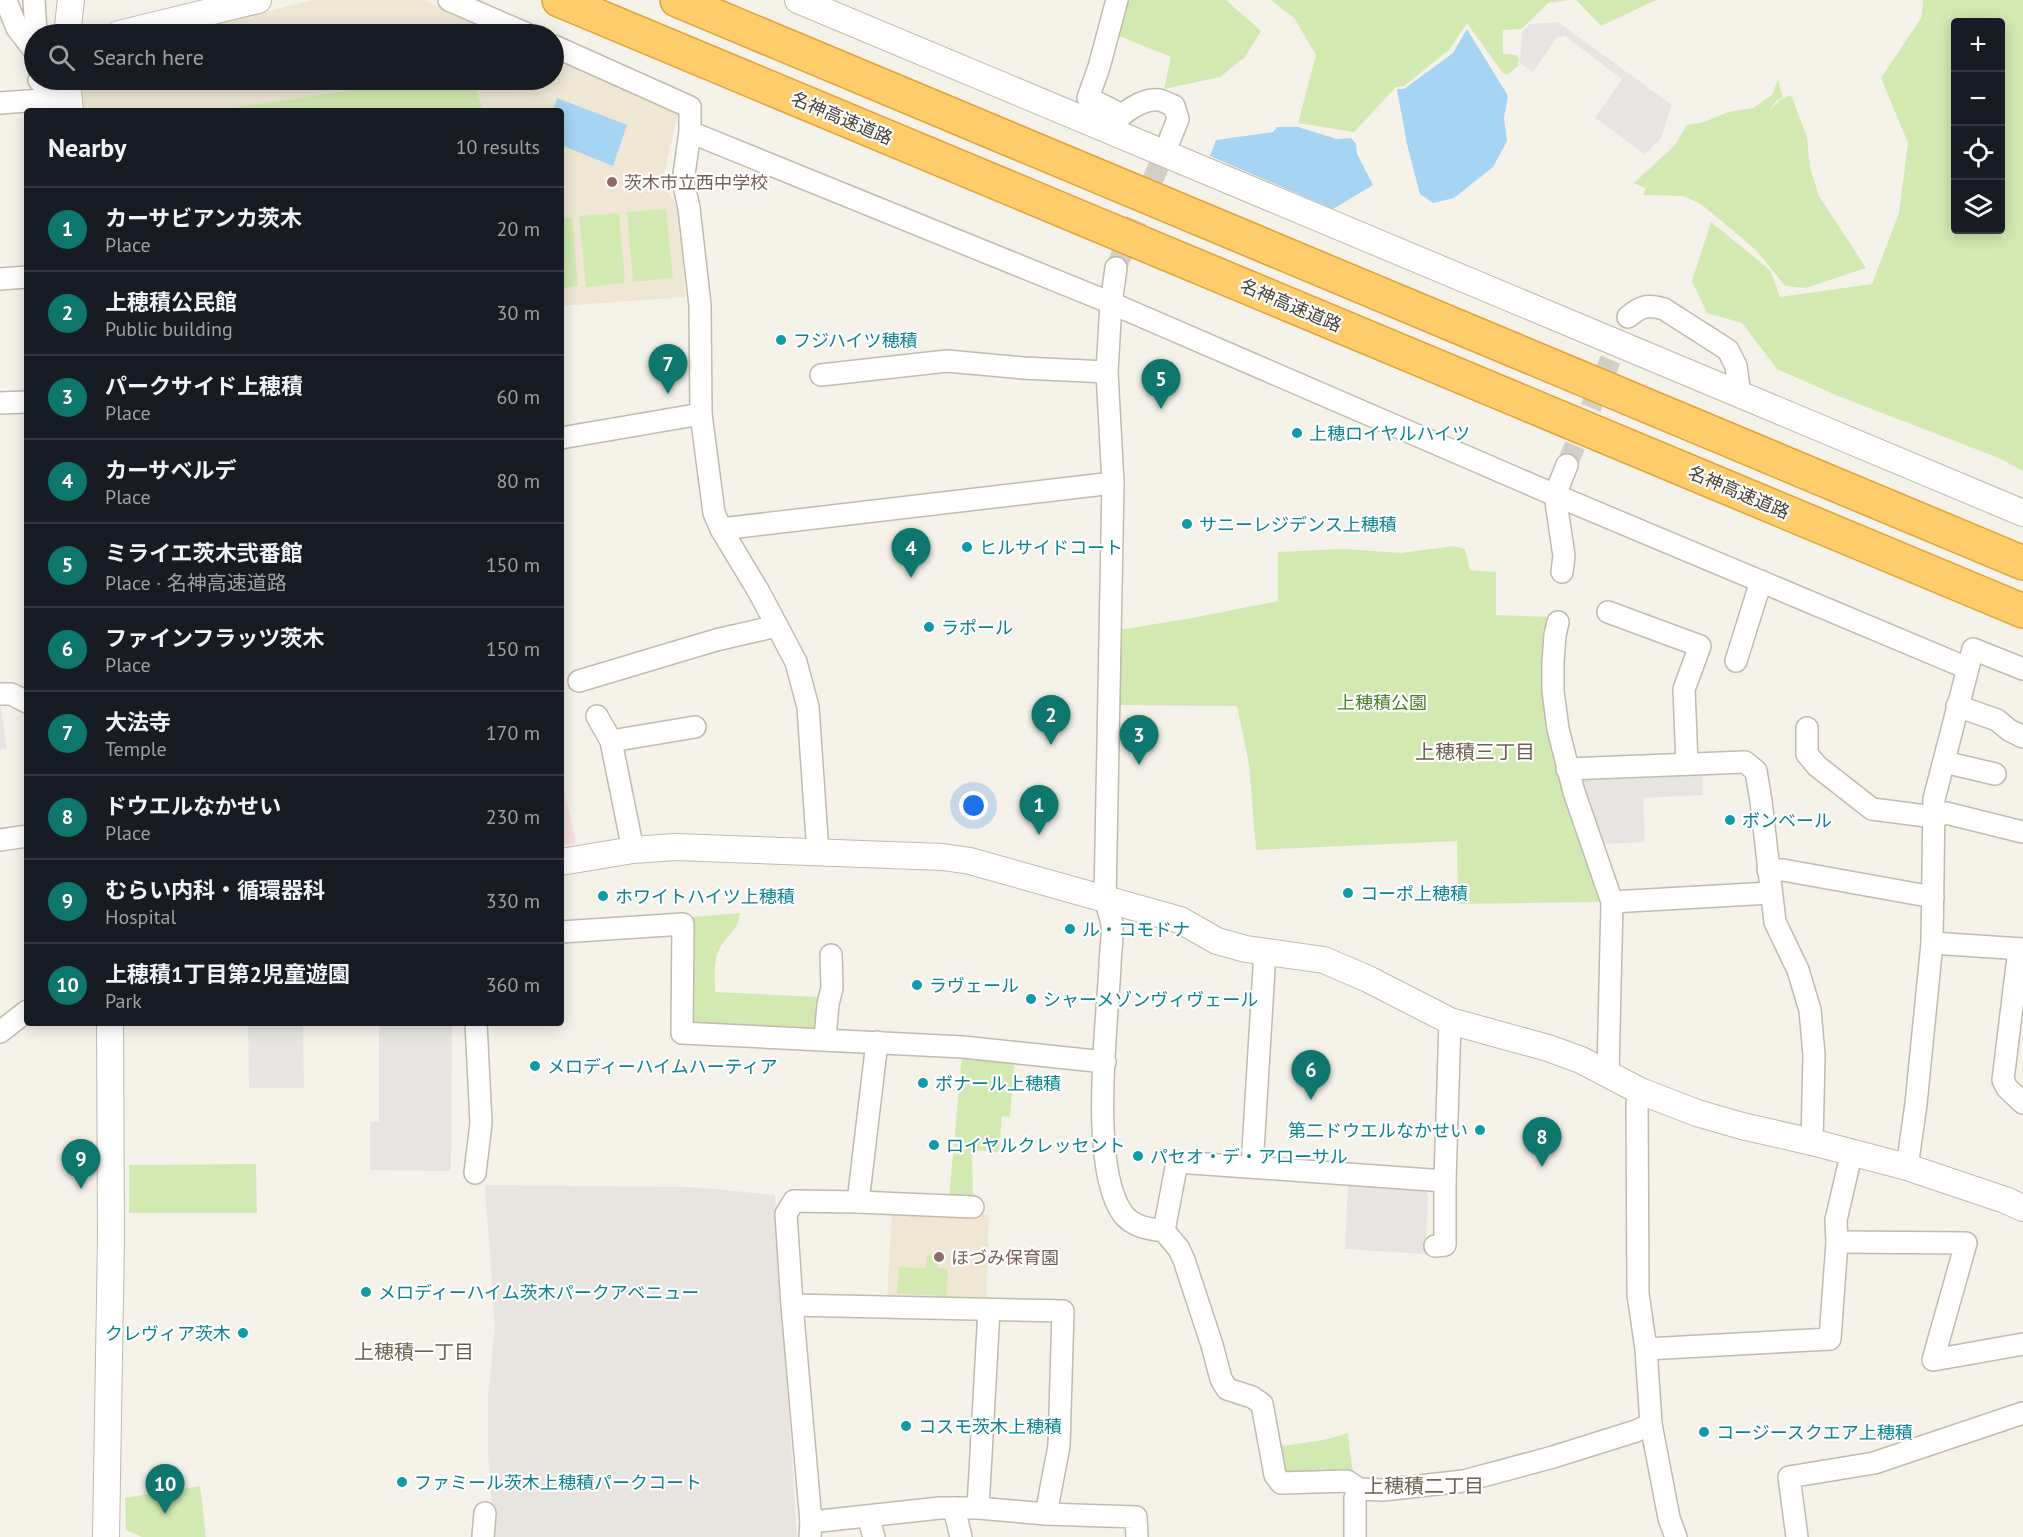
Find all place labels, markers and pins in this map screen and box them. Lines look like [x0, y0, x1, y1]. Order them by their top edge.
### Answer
place label: 茨木市立西中学校 [624, 171, 768, 194]
marker: 茨木市立西中学校 [605, 175, 619, 189]
place label: フジハイツ穂積 [793, 329, 918, 352]
marker: フジハイツ穂積 [774, 333, 788, 347]
pin: 7 [648, 344, 688, 394]
pin: 5 [1142, 360, 1180, 409]
place label: 上穂ロイヤルハイツ [1309, 422, 1470, 445]
marker: 上穂ロイヤルハイツ [1290, 426, 1304, 440]
place label: サニーレジデンス上穂積 [1199, 513, 1397, 536]
marker: サニーレジデンス上穂積 [1180, 517, 1194, 531]
pin: 4 [892, 528, 930, 578]
place label: ヒルサイドコート [979, 536, 1123, 559]
marker: ヒルサイドコート [960, 540, 974, 554]
place label: ラポール [941, 616, 1013, 639]
marker: ラポール [922, 620, 936, 634]
pin: 2 [1032, 696, 1070, 745]
pin: 3 [1120, 716, 1158, 765]
pin: 1 [1020, 786, 1058, 835]
place label: ボンベール [1742, 809, 1832, 832]
marker: ボンベール [1723, 813, 1737, 827]
place label: コーポ上穂積 [1360, 882, 1468, 905]
place label: ホワイトハイツ上穂積 [615, 885, 795, 908]
marker: コーポ上穂積 [1341, 886, 1355, 900]
marker: ホワイトハイツ上穂積 [596, 889, 610, 903]
place label: ル・コモドナ [1082, 918, 1190, 941]
marker: ル・コモドナ [1063, 922, 1077, 936]
place label: ラヴェール [929, 974, 1019, 997]
marker: ラヴェール [910, 978, 924, 992]
place label: シャーメゾンヴィヴェール [1043, 988, 1258, 1011]
marker: シャーメゾンヴィヴェール [1024, 992, 1038, 1006]
pin: 6 [1292, 1050, 1330, 1100]
place label: メロディーハイムハーティア [547, 1055, 778, 1078]
marker: メロディーハイムハーティア [528, 1059, 542, 1073]
place label: ボナール上穂積 [935, 1072, 1061, 1095]
marker: ボナール上穂積 [916, 1076, 930, 1090]
pin: 8 [1522, 1118, 1562, 1167]
place label: 第二ドウエルなかせい [1288, 1119, 1468, 1142]
marker: 第二ドウエルなかせい [1473, 1123, 1487, 1137]
place label: ロイヤルクレッセント [946, 1134, 1125, 1157]
marker: ロイヤルクレッセント [927, 1138, 941, 1152]
pin: 9 [62, 1140, 100, 1189]
place label: パセオ・デ・アローサル [1150, 1145, 1348, 1168]
marker: パセオ・デ・アローサル [1131, 1149, 1145, 1163]
place label: ほづみ保育園 [951, 1246, 1059, 1269]
marker: ほづみ保育園 [932, 1250, 946, 1264]
place label: メロディーハイム茨木パークアベニュー [378, 1281, 699, 1304]
marker: メロディーハイム茨木パークアベニュー [359, 1285, 373, 1299]
place label: クレヴィア茨木 [105, 1322, 231, 1345]
marker: クレヴィア茨木 [236, 1326, 250, 1340]
place label: コスモ茨木上穂積 [918, 1415, 1062, 1438]
marker: コスモ茨木上穂積 [899, 1419, 913, 1433]
place label: コージースクエア上穂積 [1716, 1421, 1913, 1444]
marker: コージースクエア上穂積 [1697, 1425, 1711, 1439]
pin: 10 [146, 1464, 184, 1514]
place label: ファミール茨木上穂積パークコート [414, 1471, 702, 1494]
marker: ファミール茨木上穂積パークコート [395, 1475, 409, 1489]

